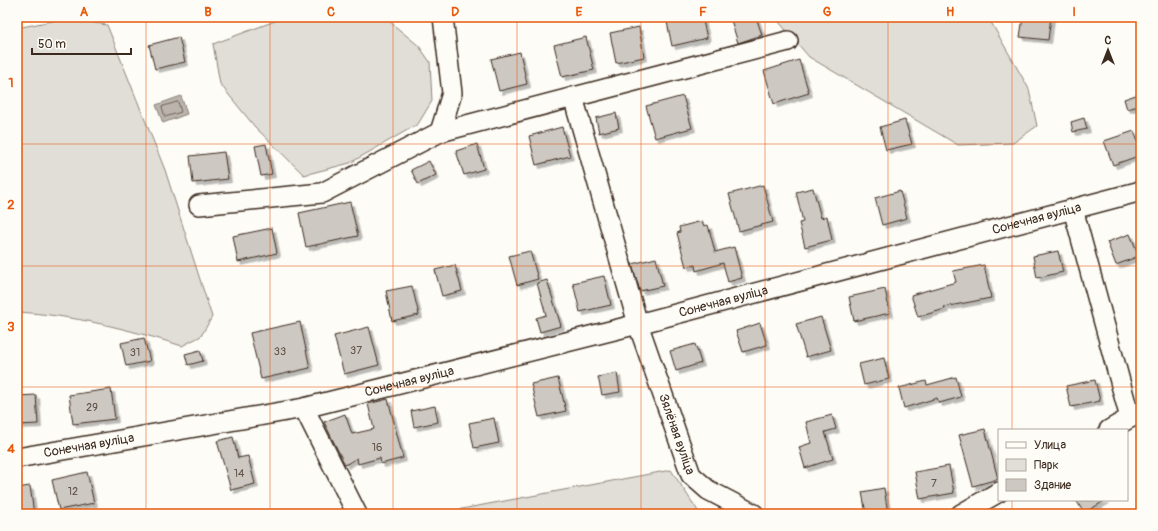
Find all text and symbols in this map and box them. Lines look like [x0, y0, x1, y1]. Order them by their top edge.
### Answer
text: A [80, 4, 89, 20]
text: B [204, 4, 212, 20]
text: C [327, 4, 335, 20]
text: D [451, 4, 459, 20]
text: E [576, 4, 583, 20]
text: F [699, 4, 707, 20]
text: G [823, 4, 832, 20]
text: H [946, 4, 954, 20]
text: I [1072, 4, 1076, 20]
scale bar [32, 30, 131, 56]
north arrow [1088, 30, 1128, 70]
text: С [1105, 34, 1112, 47]
text: 50 m [38, 37, 66, 52]
text: 1 [8, 75, 14, 91]
text: 2 [7, 197, 15, 213]
street label: Сонечная вуліца [990, 199, 1083, 238]
street label: Сонечная вуліца [677, 282, 770, 321]
text: 3 [7, 319, 15, 335]
house number: 37 [350, 344, 362, 357]
house number: 33 [274, 345, 286, 358]
house number: 31 [130, 346, 140, 359]
street label: Сонечная вуліца [363, 363, 456, 400]
street label: Зялёная вуліца [655, 392, 698, 477]
house number: 29 [86, 401, 98, 414]
legend [998, 429, 1128, 501]
street label: Сонечная вуліца [43, 430, 135, 461]
text: Улица [1034, 438, 1066, 453]
text: 4 [7, 441, 15, 457]
house number: 16 [372, 441, 382, 454]
text: Парк [1034, 458, 1059, 473]
house number: 14 [234, 467, 245, 480]
house number: 7 [931, 477, 937, 490]
text: Здание [1034, 478, 1071, 493]
house number: 12 [68, 485, 78, 498]

